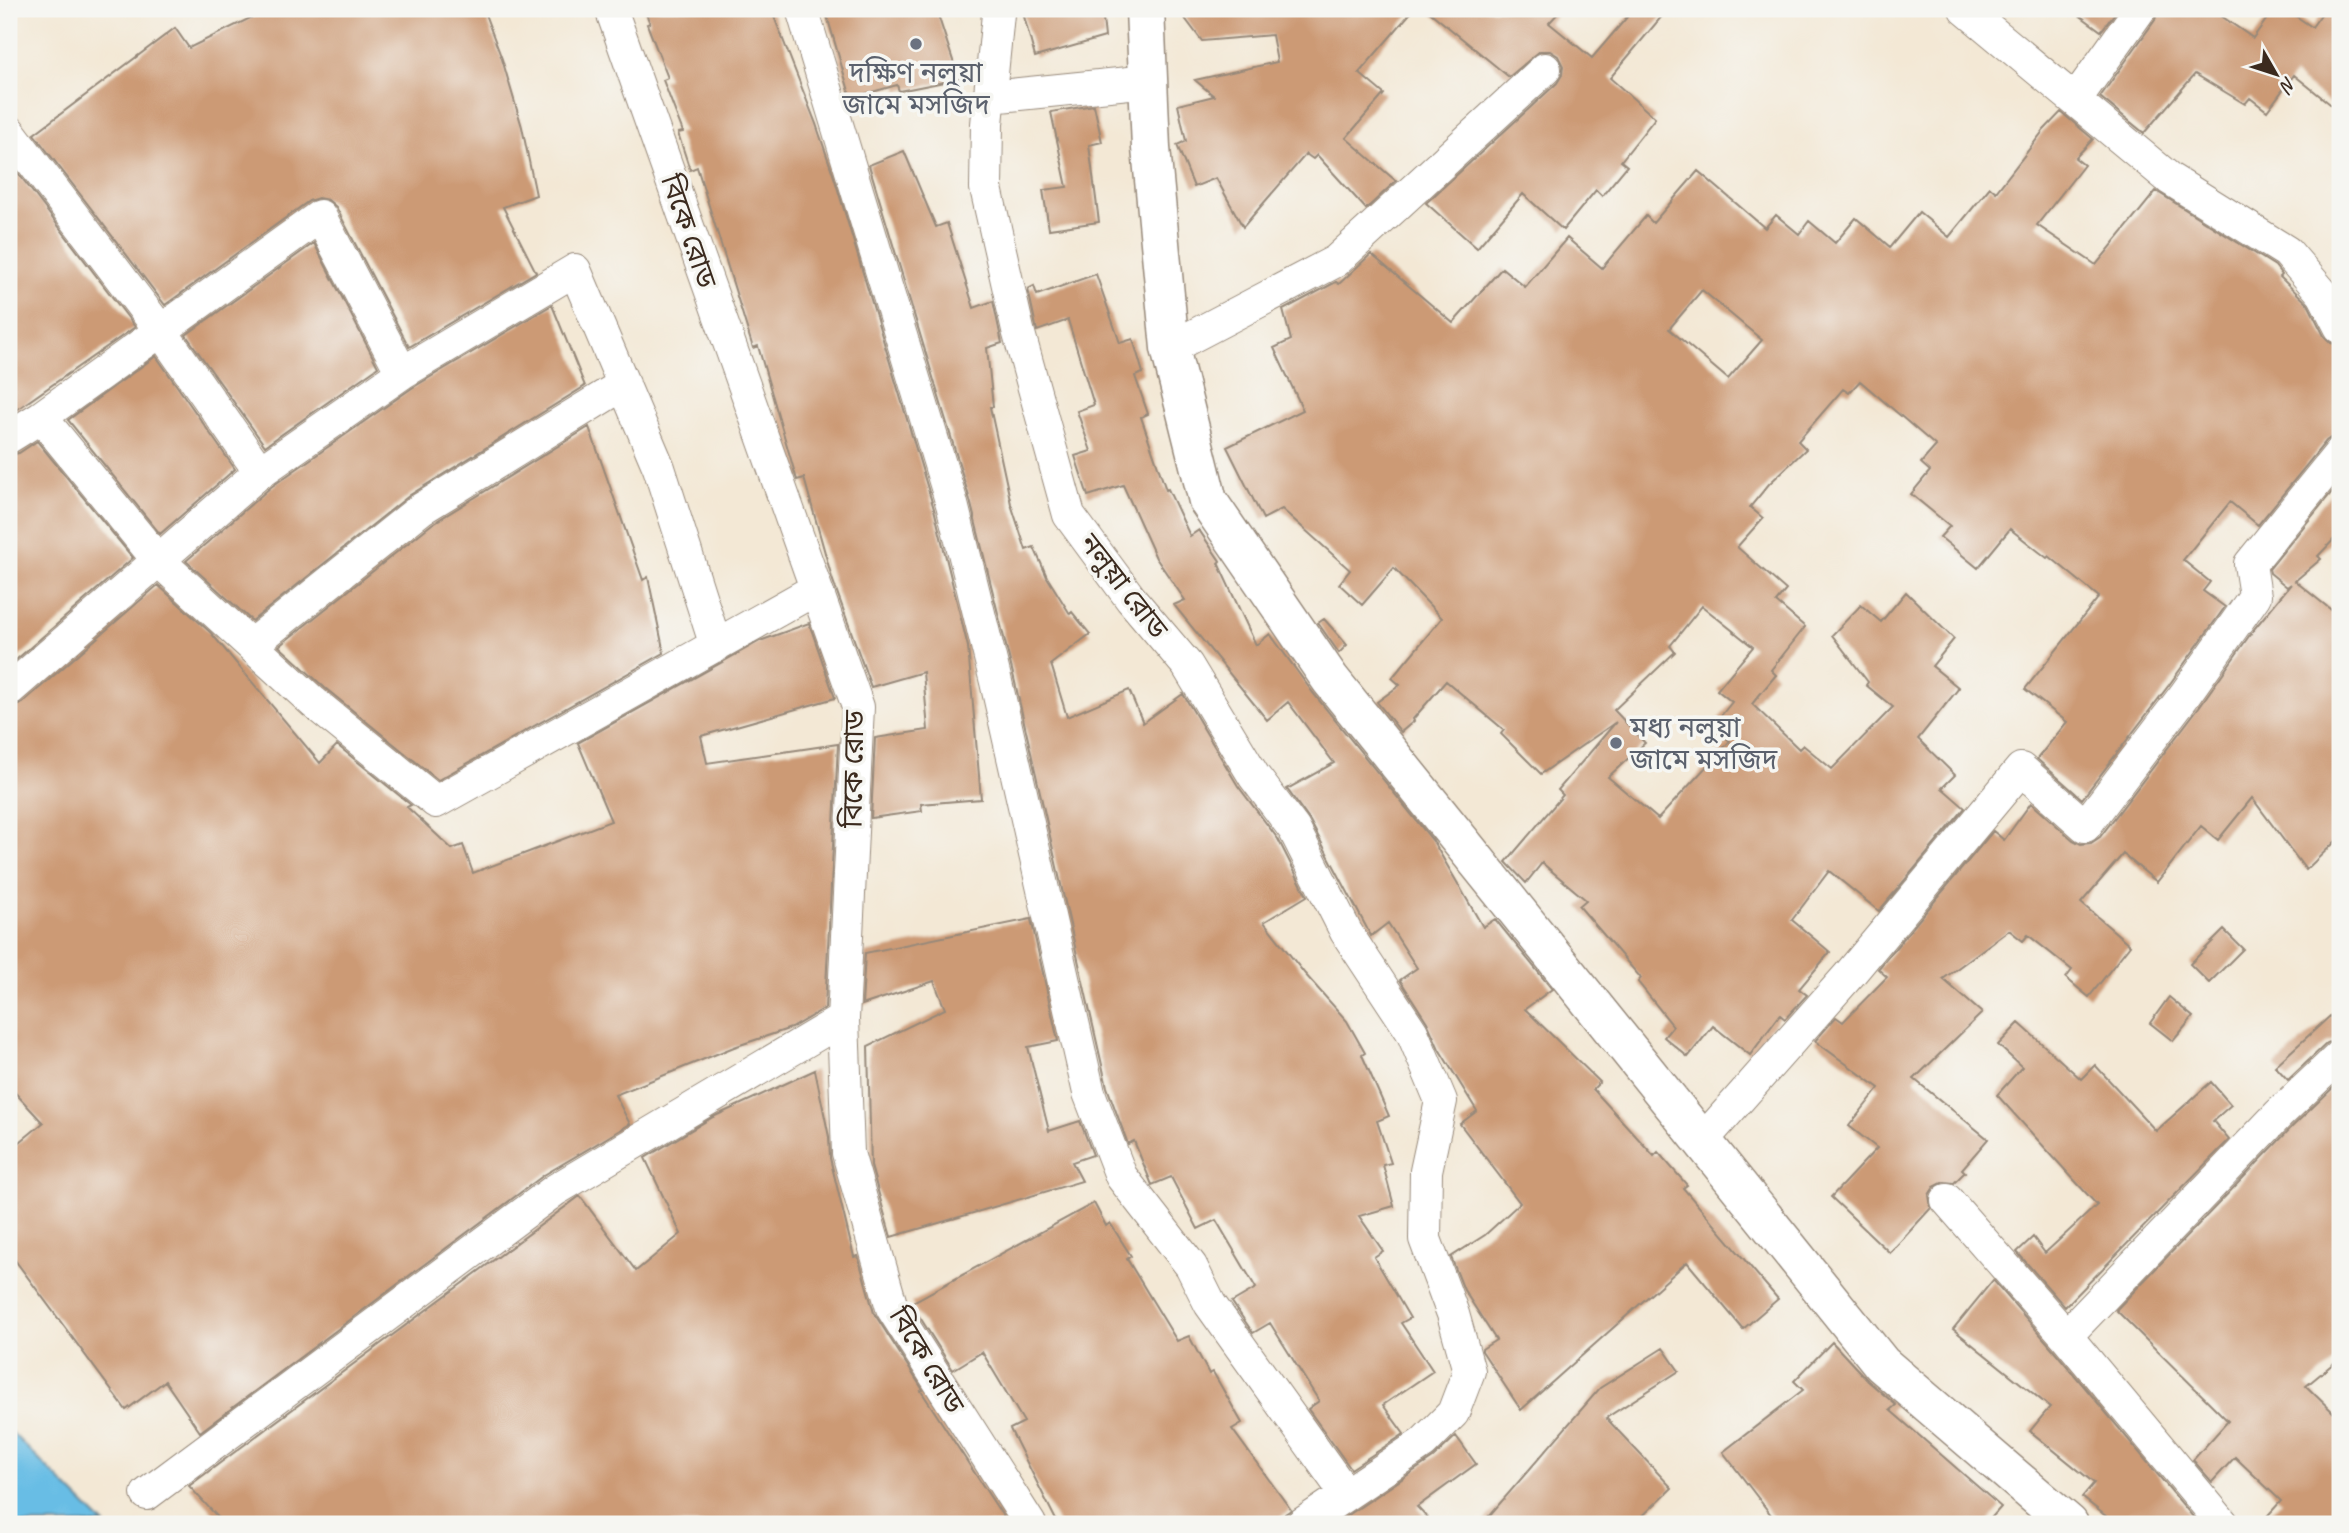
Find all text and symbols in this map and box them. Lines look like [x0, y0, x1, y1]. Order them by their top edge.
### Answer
marker: দক্ষিণ নলুয়া জামে মসজিদ [908, 36, 924, 52]
north arrow [2240, 38, 2310, 108]
place label: দক্ষিণ নলুয়া জামে মসজিদ [841, 55, 990, 122]
text: N [2273, 72, 2301, 99]
street label: বিকে রোড [653, 169, 725, 293]
street label: নলুয়া রোড [1072, 526, 1176, 646]
street label: বিকে রোড [834, 709, 872, 829]
place label: মধ্য নলুয়া জামে মসজিদ [1629, 710, 1778, 777]
marker: মধ্য নলুয়া জামে মসজিদ [1608, 735, 1624, 751]
street label: বিকে রোড [881, 1300, 973, 1420]

